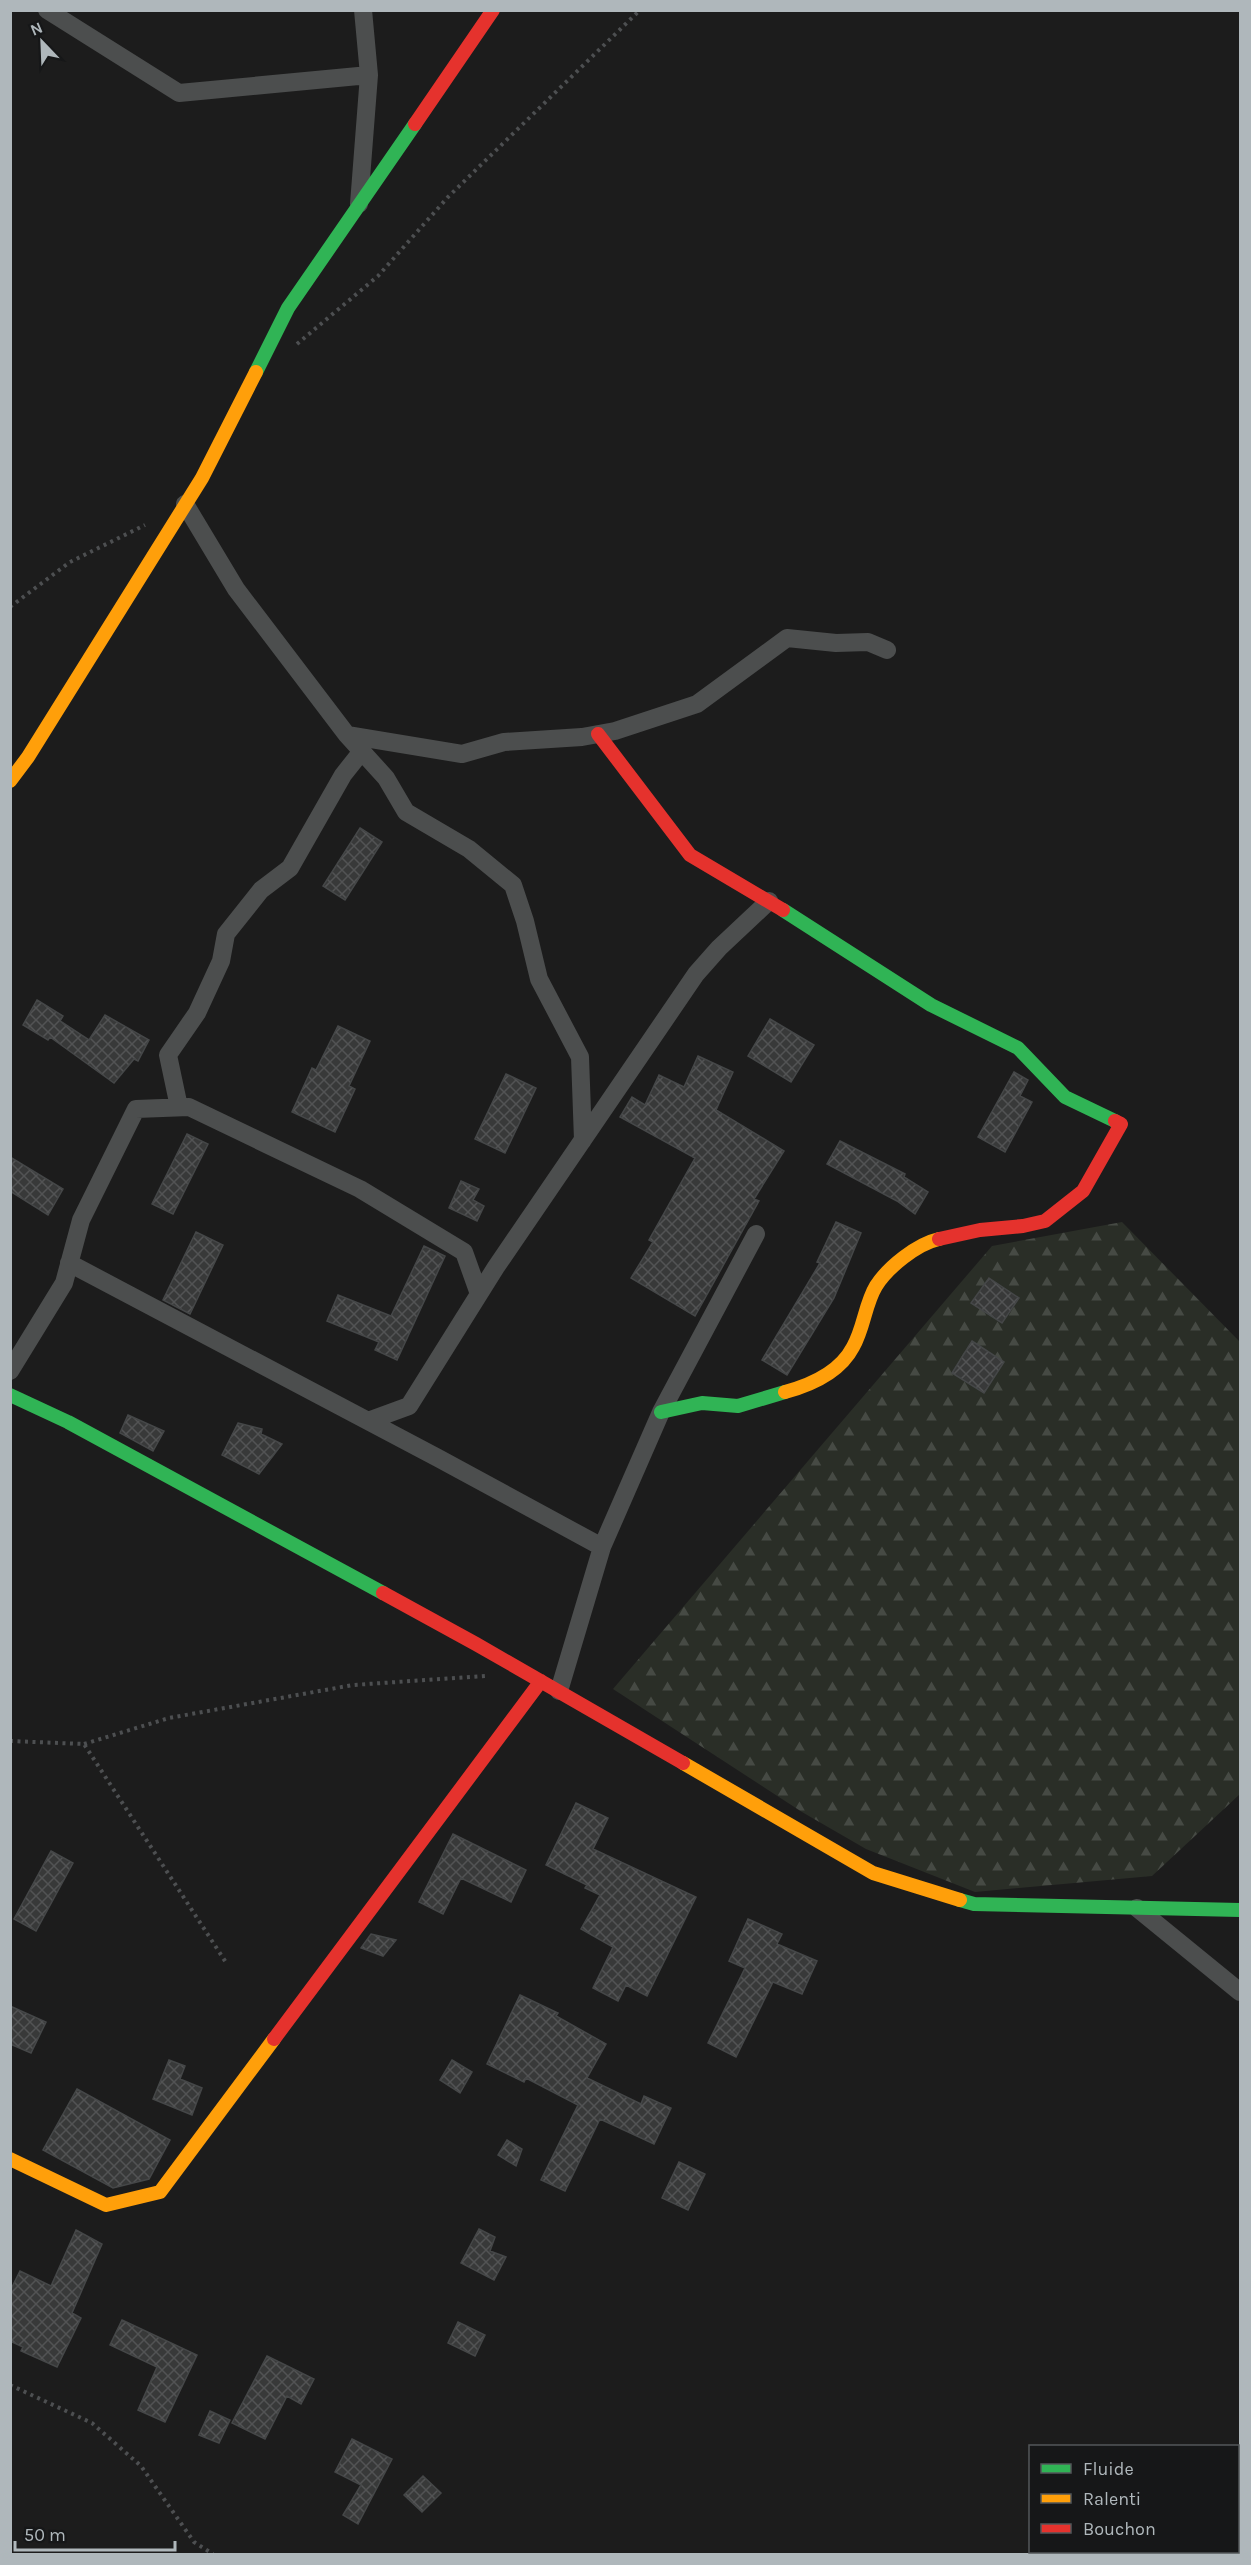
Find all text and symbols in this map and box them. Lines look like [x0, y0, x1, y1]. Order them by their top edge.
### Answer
north arrow [12, 12, 72, 72]
text: N [27, 18, 45, 40]
legend [1029, 2445, 1239, 2553]
text: Fluide [1083, 2458, 1134, 2480]
text: Ralenti [1083, 2488, 1141, 2510]
scale bar [15, 2514, 176, 2552]
text: Bouchon [1083, 2518, 1156, 2540]
text: 50 m [24, 2524, 66, 2546]

